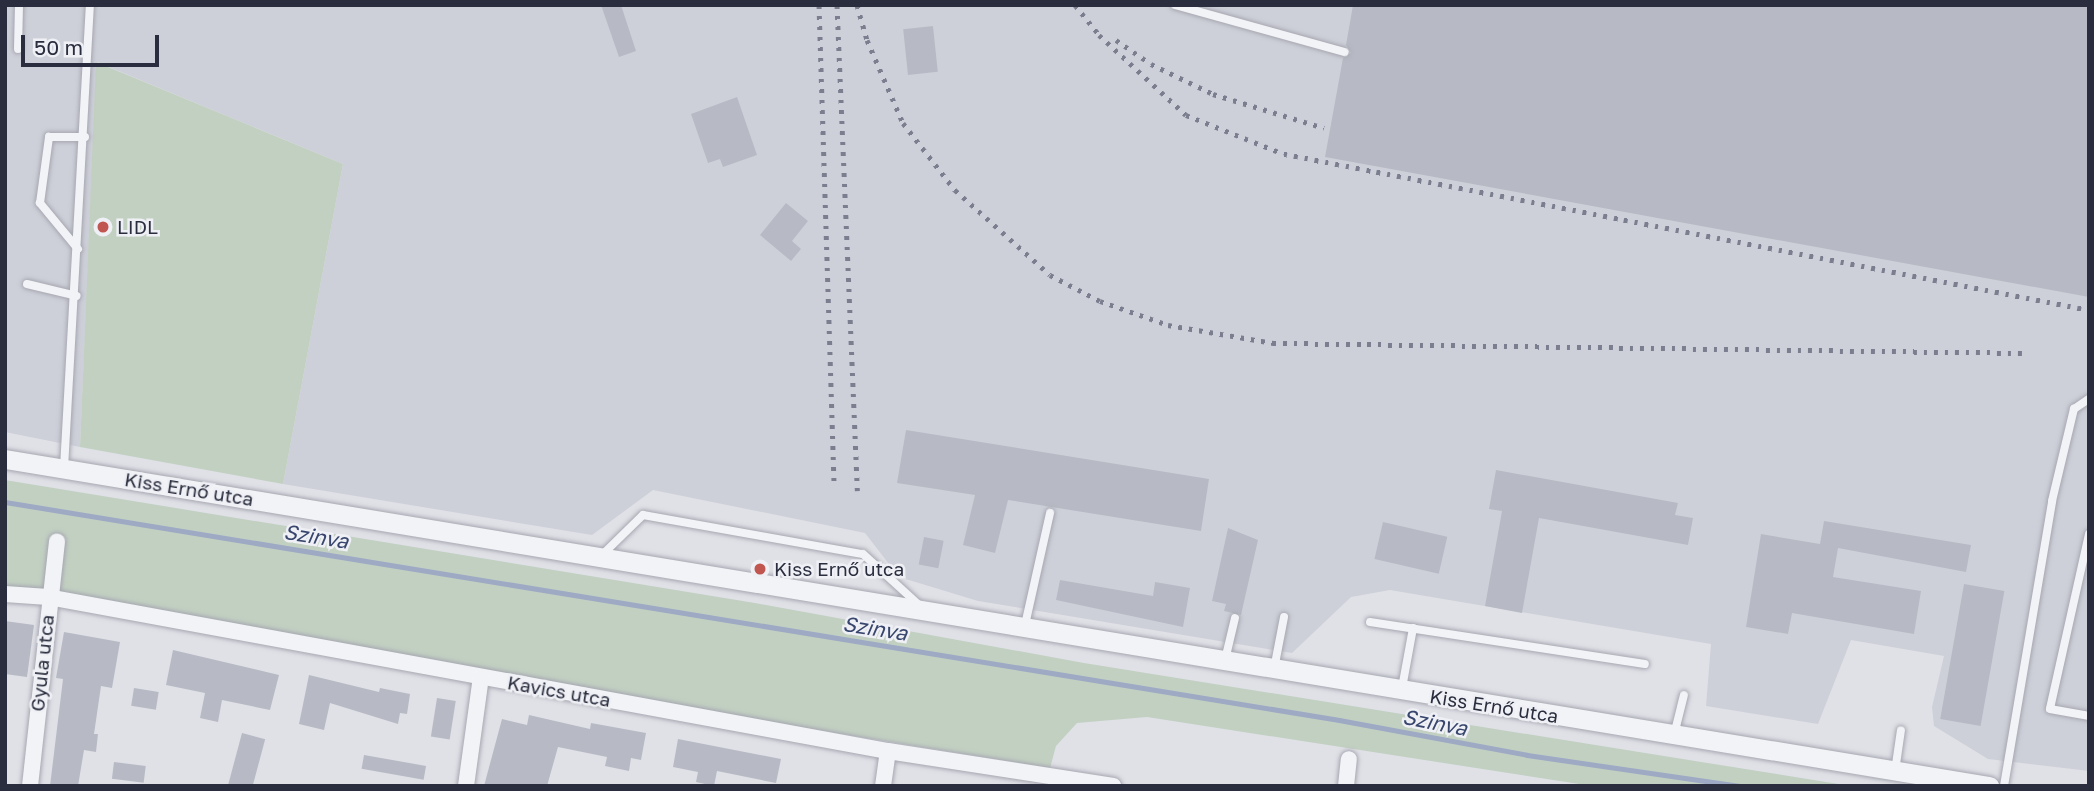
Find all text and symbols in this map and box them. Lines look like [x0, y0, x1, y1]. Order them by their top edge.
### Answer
scale bar [24, 21, 163, 65]
text: 50 m [34, 34, 83, 60]
place label: LIDL [117, 216, 158, 238]
marker: LIDL [95, 219, 111, 235]
street label: Kiss Ernő utca [123, 468, 255, 510]
water label: Szinva [282, 518, 350, 554]
place label: Kiss Ernő utca [774, 558, 904, 580]
marker: Kiss Ernő utca [752, 561, 768, 577]
water label: Szinva [841, 610, 909, 646]
street label: Gyula utca [26, 613, 58, 713]
street label: Kavics utca [506, 671, 612, 711]
street label: Kiss Ernő utca [1428, 685, 1560, 727]
water label: Szinva [1401, 703, 1469, 741]

